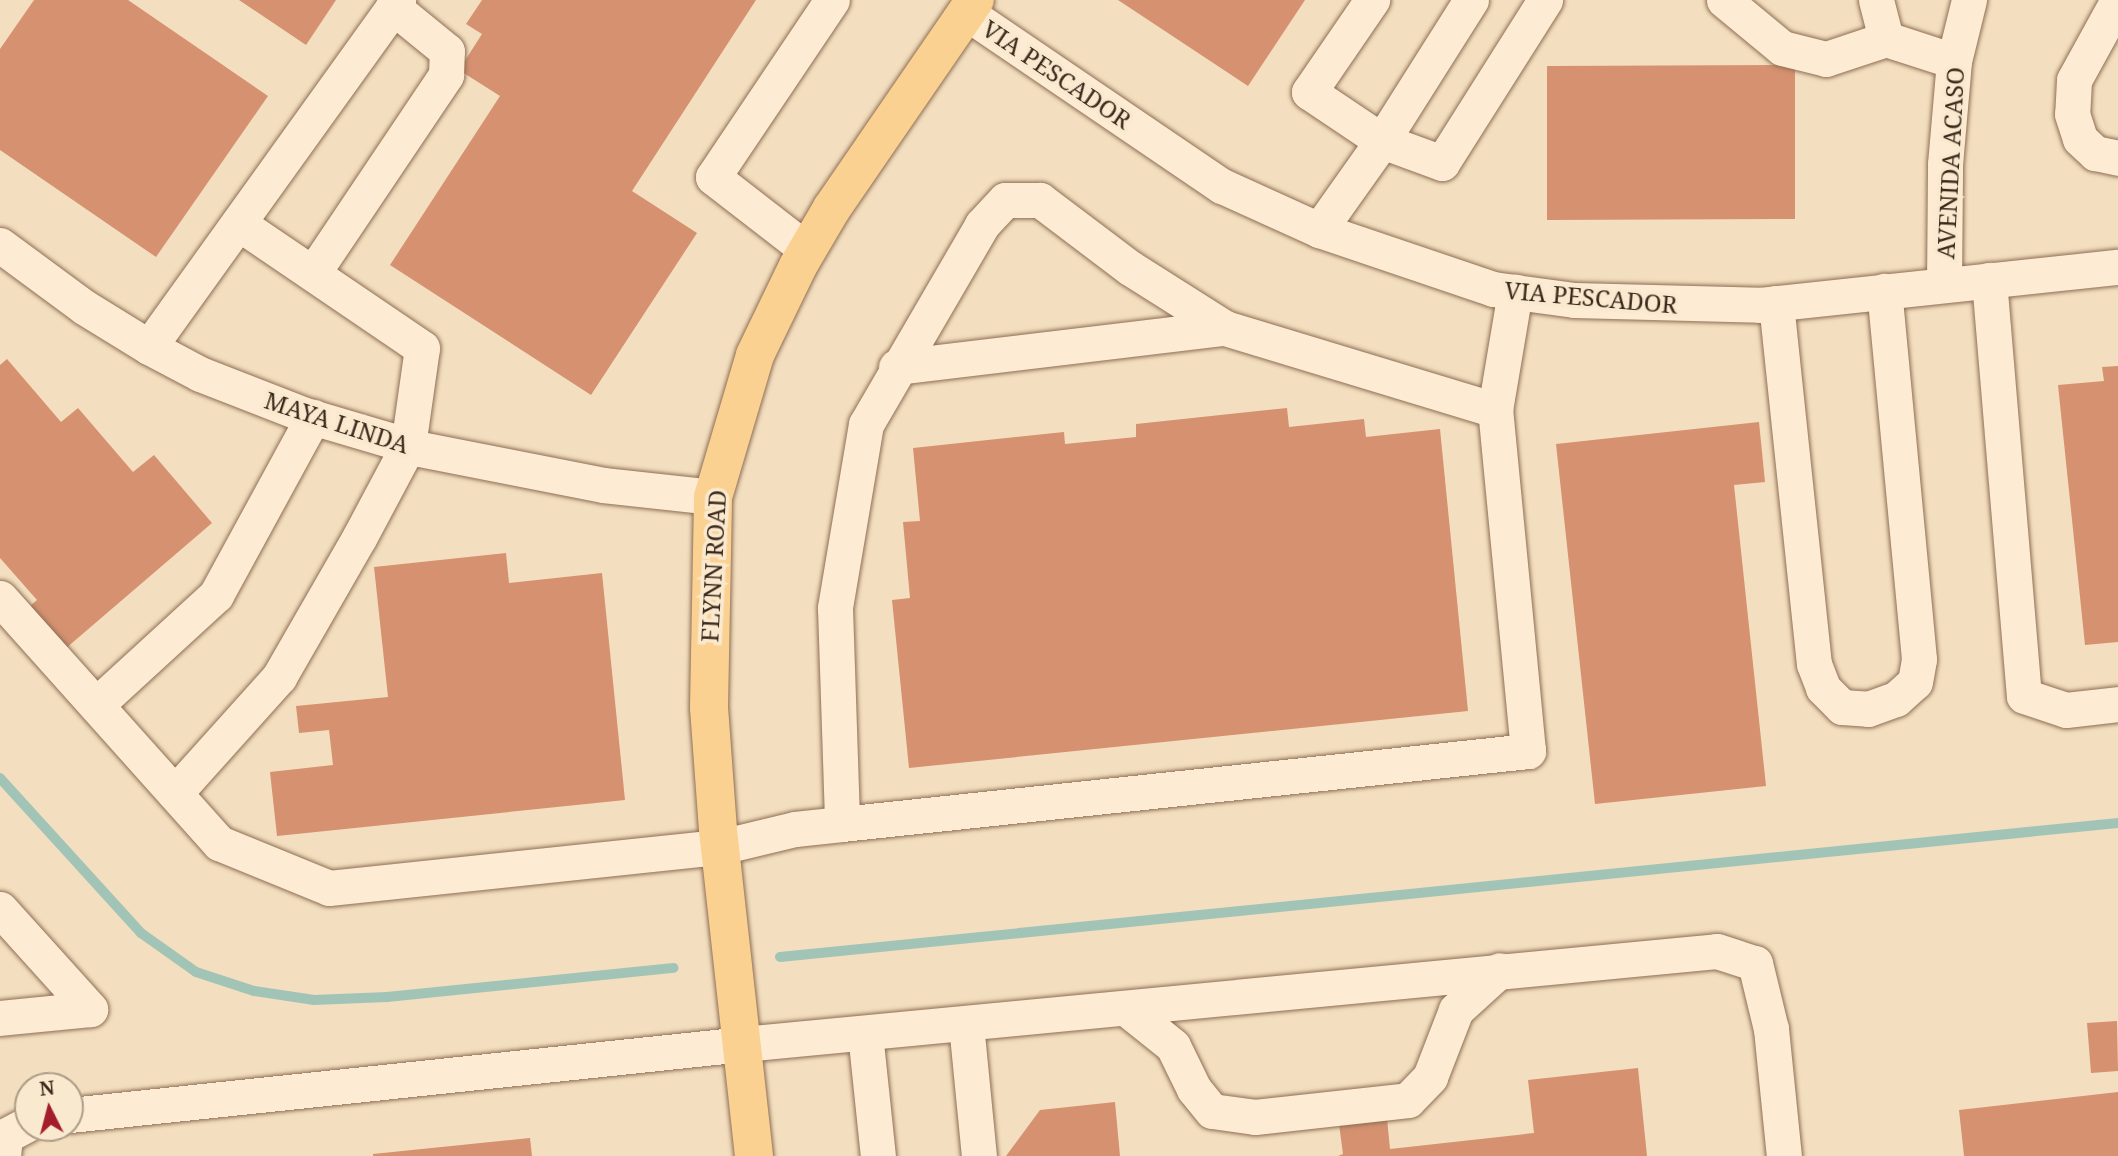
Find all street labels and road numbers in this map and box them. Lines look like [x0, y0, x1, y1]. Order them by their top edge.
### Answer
street label: VIA PESCADOR [977, 14, 1137, 134]
street label: AVENIDA ACASO [1931, 66, 1969, 260]
street label: VIA PESCADOR [1503, 275, 1679, 319]
street label: MAYA LINDA [261, 385, 413, 459]
street label: FLYNN ROAD [695, 489, 731, 643]

